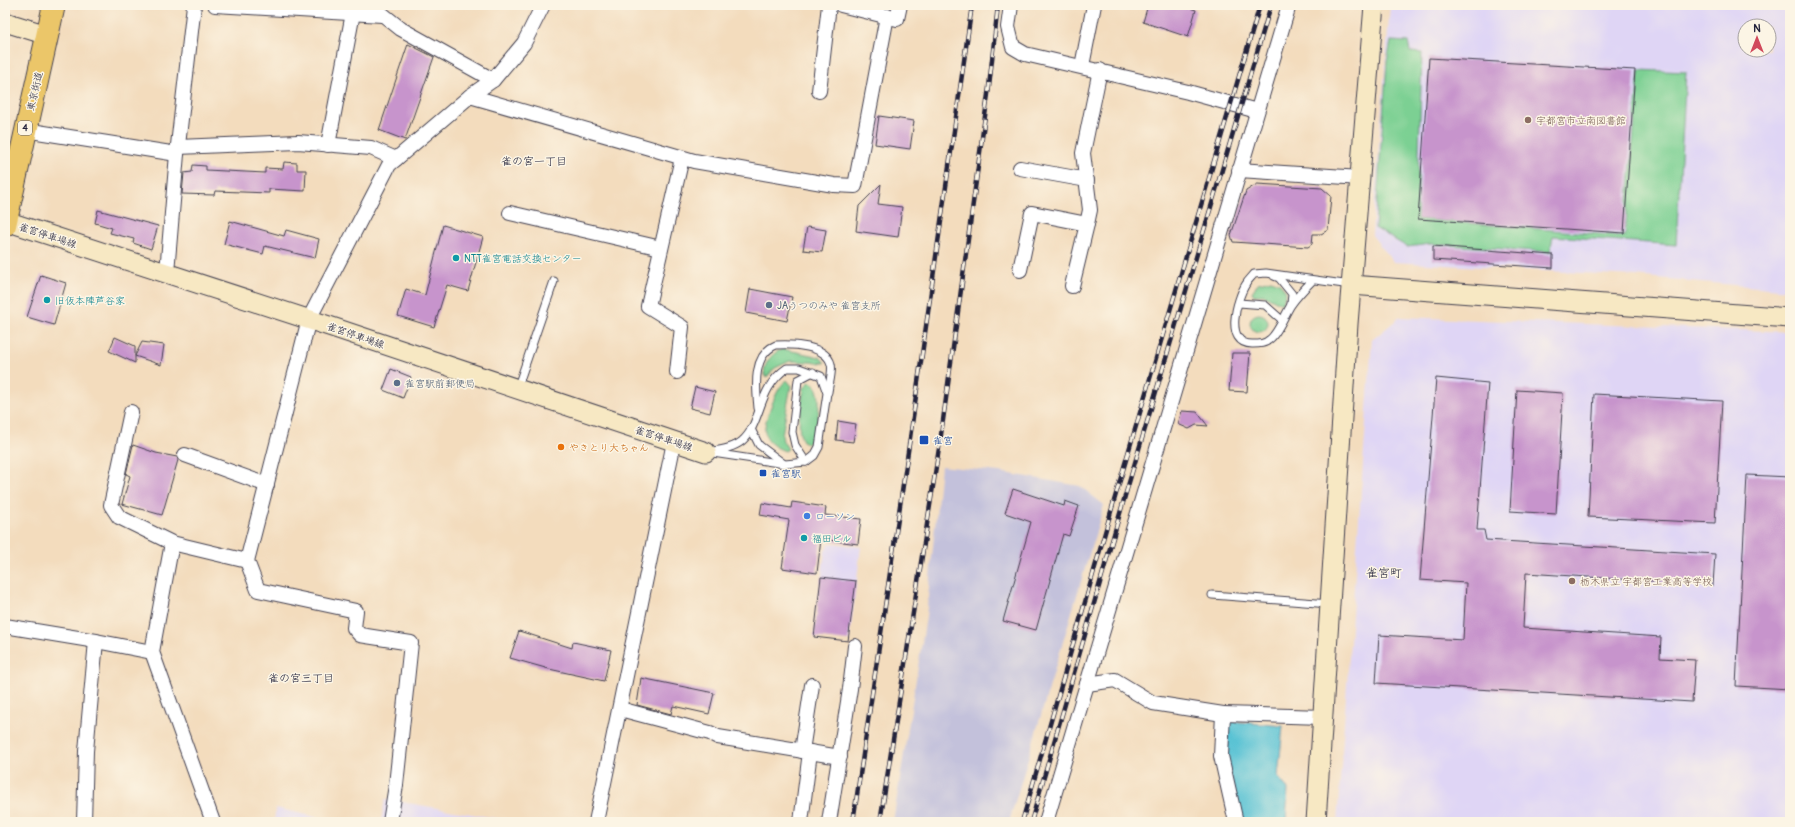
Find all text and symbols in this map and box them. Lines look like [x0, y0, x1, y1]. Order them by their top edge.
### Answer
north arrow [1737, 18, 1777, 58]
text: N [1753, 22, 1761, 35]
street label: 東京街道 [25, 70, 45, 112]
marker: 宇都宮市立南図書館 [1523, 115, 1533, 125]
place label: 宇都宮市立南図書館 [1536, 115, 1626, 127]
road number: 4 [18, 121, 32, 135]
district label: 雀の宮一丁目 [501, 155, 567, 168]
street label: 雀宮停車場線 [17, 221, 78, 251]
marker: NTT雀宮電話交換センター [451, 253, 461, 263]
place label: NTT雀宮電話交換センター [464, 253, 581, 265]
marker: 旧仮本陣芦谷家 [42, 295, 52, 305]
place label: 旧仮本陣芦谷家 [55, 295, 125, 307]
marker: JAうつのみや 雀宮支所 [764, 300, 774, 310]
place label: JAうつのみや 雀宮支所 [777, 300, 880, 312]
street label: 雀宮停車場線 [325, 321, 386, 351]
marker: 雀宮駅前郵便局 [392, 378, 402, 388]
place label: 雀宮駅前郵便局 [405, 378, 475, 390]
street label: 雀宮停車場線 [633, 424, 694, 454]
marker: 雀宮 [918, 434, 930, 446]
place label: 雀宮 [933, 435, 953, 447]
marker: やきとり大ちゃん [556, 442, 566, 452]
place label: やきとり大ちゃん [569, 442, 649, 454]
marker: 雀宮駅 [758, 468, 768, 478]
place label: 雀宮駅 [771, 468, 801, 480]
marker: ローソン [802, 511, 812, 521]
place label: ローソン [815, 511, 855, 523]
marker: 福田ビル [799, 533, 809, 543]
place label: 福田ビル [812, 533, 852, 545]
district label: 雀宮町 [1366, 566, 1402, 581]
marker: 栃木県立 宇都宮工業高等学校 [1567, 576, 1577, 586]
place label: 栃木県立 宇都宮工業高等学校 [1580, 576, 1712, 588]
district label: 雀の宮三丁目 [268, 672, 334, 685]

